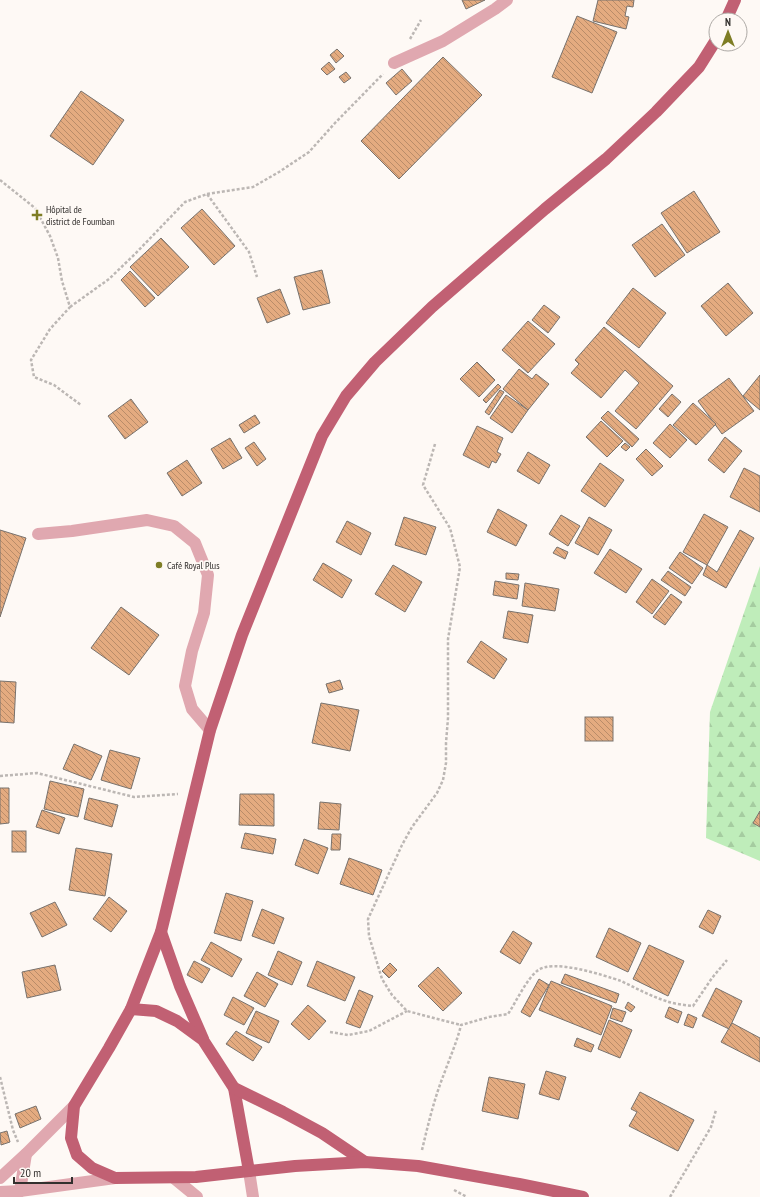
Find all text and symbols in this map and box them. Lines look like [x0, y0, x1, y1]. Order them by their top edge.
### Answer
north arrow [708, 12, 748, 52]
text: N [725, 15, 731, 29]
place label: Hôpital de district de Foumban [46, 203, 115, 228]
marker: Hôpital de district de Foumban [31, 209, 43, 221]
place label: Café Royal Plus [167, 559, 220, 572]
marker: Café Royal Plus [154, 560, 164, 570]
scale bar [14, 1159, 72, 1185]
text: 20 m [20, 1165, 41, 1180]

